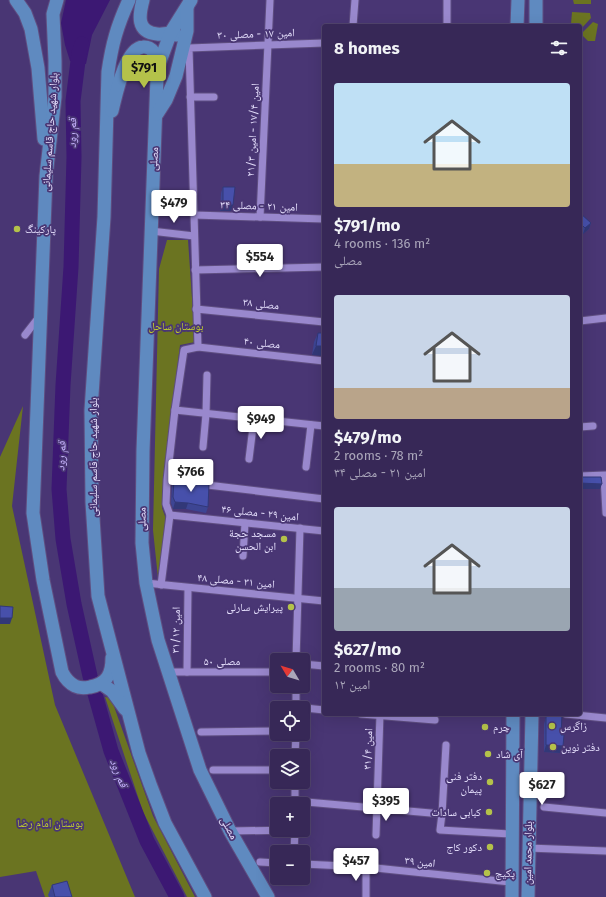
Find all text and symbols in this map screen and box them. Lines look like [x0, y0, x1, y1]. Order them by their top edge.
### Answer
street label: امین ۱۷ - مصلی ۳۰ [217, 26, 295, 42]
icon: filters [548, 37, 570, 59]
text: 8 homes [334, 38, 400, 59]
pin: $791 [120, 55, 168, 89]
text: $791 [131, 60, 157, 75]
street label: بلوار شهید حاج قاسم سلیمانی [39, 72, 62, 192]
street label: امین ۱۷/۴ - امین ۲۱/۳ [244, 83, 262, 177]
icon: home [416, 109, 488, 181]
water label: قم رود [65, 117, 80, 148]
street label: مصلی [147, 147, 161, 171]
pin: $479 [150, 190, 198, 224]
text: $479 [160, 195, 188, 210]
street label: امین ۲۱ - مصلی ۳۴ [220, 198, 298, 214]
text: $791/mo [334, 215, 400, 236]
place label: پارکینگ [25, 223, 56, 236]
marker: پارکینگ [12, 224, 22, 234]
text: 4 rooms · 136 m² [334, 236, 430, 251]
pin: $554 [236, 244, 284, 278]
text: $554 [246, 249, 274, 264]
text: مصلی [334, 253, 362, 268]
street label: مصلی ۳۸ [242, 296, 280, 312]
park label: بوستان ساحل [148, 320, 204, 333]
icon: home [416, 321, 488, 393]
street label: مصلی ۴۰ [243, 335, 281, 351]
street label: بلوار شهید حاج قاسم سلیمانی [87, 397, 101, 517]
pin: $949 [237, 406, 285, 440]
text: $949 [247, 411, 275, 426]
text: $479/mo [334, 427, 402, 448]
water label: قم رود [53, 439, 70, 471]
text: 2 rooms · 78 m² [334, 448, 423, 463]
pin: $766 [167, 459, 215, 493]
text: $766 [177, 464, 205, 479]
text: امین ۲۱ - مصلی ۳۴ [334, 465, 426, 480]
street label: امین ۲۹ - مصلی ۴۶ [221, 502, 299, 524]
street label: مصلی [135, 507, 149, 531]
place label: مسجد حجة ابن الحسن [229, 527, 276, 553]
icon: home [416, 533, 488, 605]
marker: مسجد حجة ابن الحسن [279, 534, 289, 544]
street label: امین ۳۱ - مصلی ۴۸ [197, 571, 275, 591]
place label: پیرایش سارلی [226, 601, 283, 614]
marker: پیرایش سارلی [286, 602, 296, 612]
street label: امین ۳۱/۱۲ [169, 607, 183, 653]
text: $627/mo [334, 639, 401, 660]
north arrow [270, 653, 310, 693]
map controls [270, 653, 310, 885]
street label: مصلی ۵۰ [204, 655, 240, 668]
text: 2 rooms · 80 m² [334, 660, 425, 675]
text: امین ۱۲ [334, 677, 370, 692]
button: locate [270, 701, 310, 741]
place label: زاگرس [560, 720, 587, 733]
place label: چرم [493, 721, 510, 734]
marker: زاگرس [547, 721, 557, 731]
marker: چرم [480, 722, 490, 732]
street label: امین ۳۱/۴ [361, 728, 375, 770]
place label: دفتر نوین [561, 741, 600, 754]
marker: دفتر نوین [548, 742, 558, 752]
place label: آی شاد [496, 748, 523, 761]
button: layers [270, 749, 310, 789]
marker: آی شاد [483, 749, 493, 759]
water label: قم رود [106, 757, 132, 791]
place label: دفتر فنی پیمان [446, 770, 482, 796]
pin: $627 [518, 772, 566, 806]
marker: دفتر فنی پیمان [485, 777, 495, 787]
text: $627 [529, 777, 555, 792]
pin: $395 [362, 788, 410, 822]
text: $395 [372, 793, 400, 808]
button: + [270, 797, 310, 837]
place label: کبابی سادات [431, 806, 481, 819]
marker: کبابی سادات [484, 807, 494, 817]
street label: مصلی [218, 814, 240, 842]
park label: بوستان امام رضا [17, 817, 83, 830]
street label: بلوار محمد امین [521, 821, 535, 885]
place label: دکور کاج [446, 841, 482, 854]
marker: دکور کاج [485, 842, 495, 852]
button: − [270, 845, 310, 885]
pin: $457 [332, 848, 380, 882]
text: $457 [342, 853, 370, 868]
street label: امین ۳۹ [404, 854, 436, 870]
place label: پکیج [495, 867, 515, 880]
marker: پکیج [482, 868, 492, 878]

